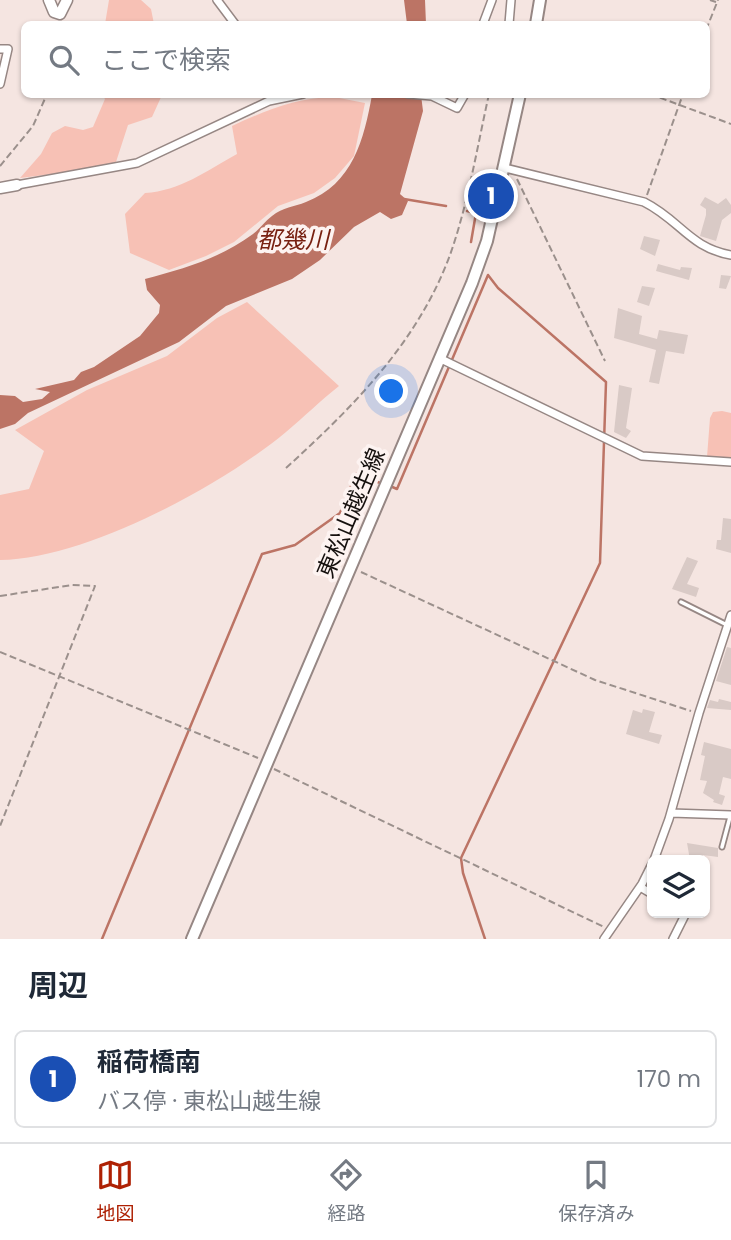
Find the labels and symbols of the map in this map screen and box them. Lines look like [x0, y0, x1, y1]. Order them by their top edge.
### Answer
pin: 1 [468, 170, 514, 222]
water label: 都幾川 [257, 223, 332, 256]
your location [374, 374, 408, 408]
street label: 東松山越生線 [309, 443, 393, 583]

